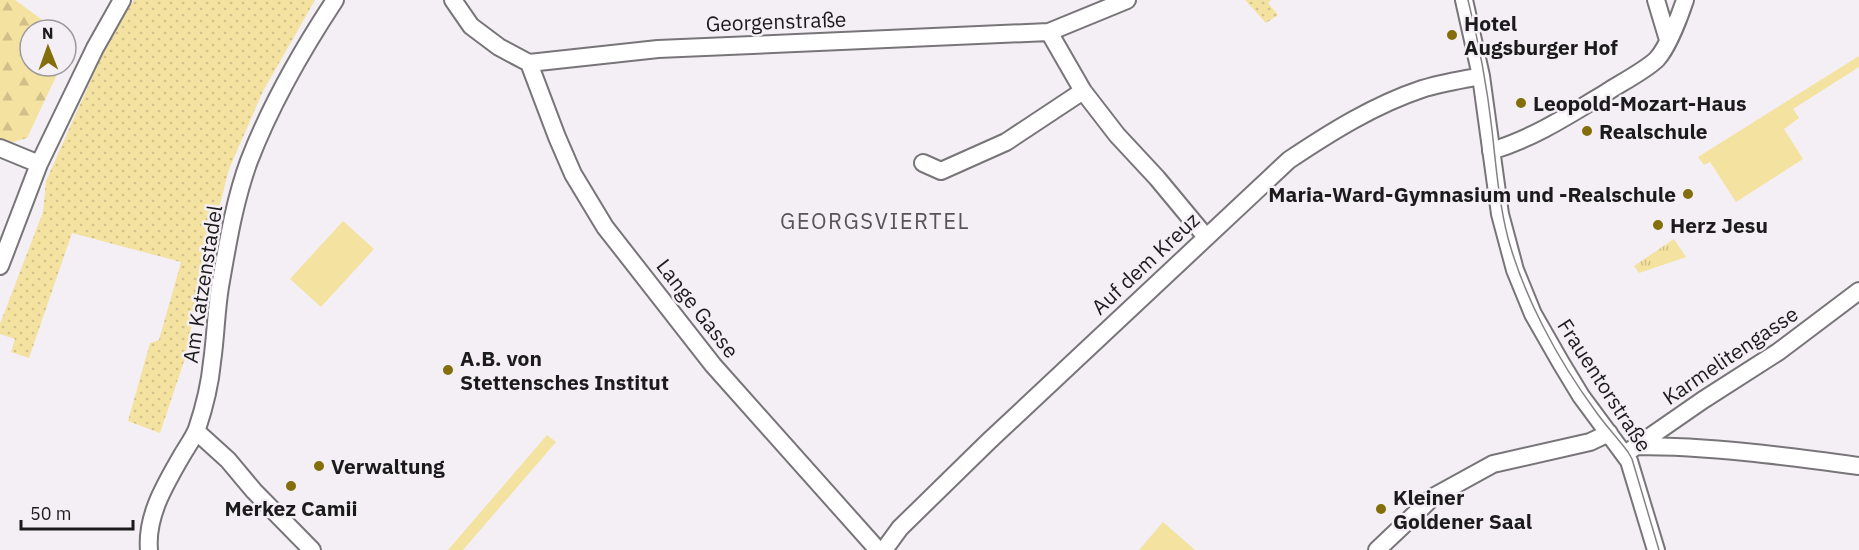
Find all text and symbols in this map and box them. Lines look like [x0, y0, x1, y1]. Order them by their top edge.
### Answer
street label: Georgenstraße [705, 5, 847, 37]
place label: Hotel Augsburger Hof [1464, 9, 1618, 61]
north arrow [18, 18, 78, 78]
text: N [42, 23, 54, 43]
marker: Hotel Augsburger Hof [1445, 28, 1459, 42]
place label: Leopold-Mozart-Haus [1533, 89, 1747, 117]
marker: Leopold-Mozart-Haus [1514, 96, 1528, 110]
place label: Realschule [1599, 117, 1708, 145]
marker: Realschule [1580, 124, 1594, 138]
place label: Maria-Ward-Gymnasium und -Realschule [1268, 180, 1676, 208]
marker: Maria-Ward-Gymnasium und -Realschule [1681, 187, 1695, 201]
street label: Am Katzenstadel [176, 203, 228, 365]
district label: GEORGSVIERTEL [780, 206, 970, 235]
street label: Auf dem Kreuz [1085, 206, 1205, 320]
place label: Herz Jesu [1670, 211, 1768, 239]
marker: Herz Jesu [1651, 218, 1665, 232]
street label: Lange Gasse [650, 253, 746, 363]
street label: Karmelitengasse [1657, 299, 1803, 411]
street label: Frauentorstraße [1551, 313, 1659, 457]
place label: A.B. von Stettensches Institut [460, 344, 669, 396]
marker: A.B. von Stettensches Institut [441, 363, 455, 377]
place label: Verwaltung [331, 452, 445, 480]
marker: Verwaltung [312, 459, 326, 473]
marker: Merkez Camii [284, 479, 298, 493]
place label: Kleiner Goldener Saal [1393, 483, 1532, 535]
scale bar [21, 493, 134, 531]
place label: Merkez Camii [225, 494, 357, 522]
text: 50 m [30, 502, 72, 525]
marker: Kleiner Goldener Saal [1374, 502, 1388, 516]

